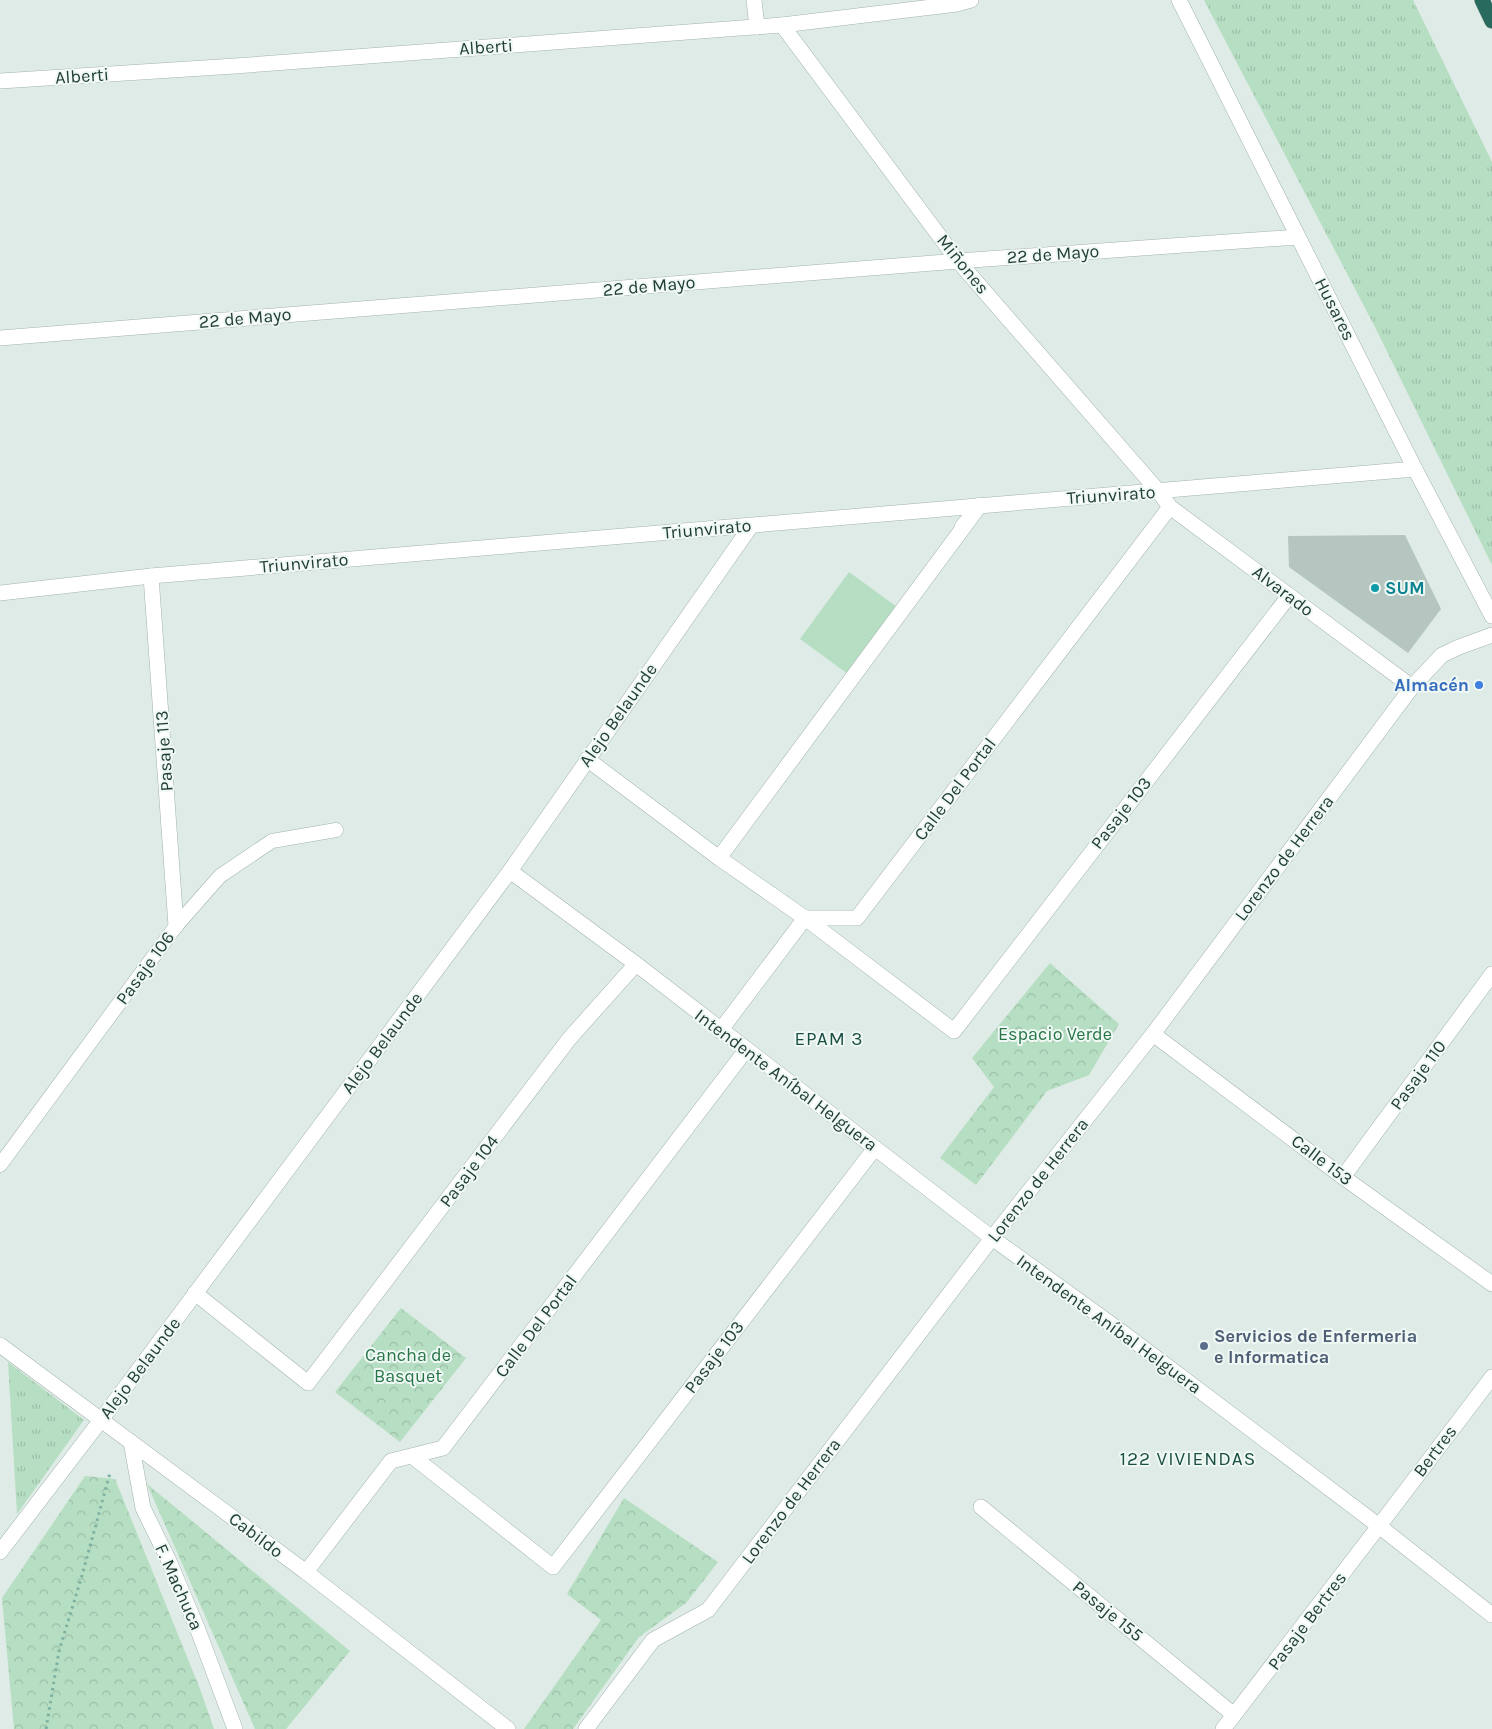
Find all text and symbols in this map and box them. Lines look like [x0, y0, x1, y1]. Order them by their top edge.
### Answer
street label: Alberti [458, 34, 514, 60]
street label: Alberti [54, 63, 110, 89]
street label: Miñones [932, 230, 994, 298]
street label: 22 de Mayo [1006, 240, 1100, 268]
street label: 22 de Mayo [602, 271, 696, 301]
street label: Husares [1310, 274, 1360, 344]
street label: 22 de Mayo [198, 303, 292, 333]
street label: Triunvirato [1066, 481, 1156, 509]
street label: Triunvirato [662, 514, 752, 544]
street label: Triunvirato [259, 548, 349, 578]
street label: Alvarado [1248, 561, 1318, 621]
place label: SUM [1385, 577, 1425, 599]
marker: SUM [1369, 582, 1381, 594]
street label: Alejo Belaunde [574, 659, 662, 771]
place label: Almacén [1394, 674, 1469, 696]
marker: Almacén [1473, 679, 1485, 691]
street label: Pasaje 113 [150, 710, 178, 792]
street label: Calle Del Portal [909, 733, 1001, 845]
street label: Pasaje 103 [1086, 772, 1156, 854]
street label: Lorenzo de Herrera [1230, 791, 1338, 925]
street label: Pasaje 106 [111, 927, 179, 1009]
street label: Alejo Belaunde [337, 988, 427, 1098]
street label: Intendente Aníbal Helguera [690, 1004, 882, 1156]
park label: Espacio Verde [998, 1023, 1112, 1045]
district label: EPAM 3 [794, 1028, 864, 1050]
street label: Pasaje 110 [1385, 1036, 1451, 1114]
street label: Lorenzo de Herrera [983, 1113, 1093, 1247]
street label: Pasaje 104 [435, 1130, 503, 1212]
street label: Calle 153 [1287, 1130, 1357, 1190]
street label: Intendente Aníbal Helguera [1012, 1249, 1206, 1399]
street label: Calle Del Portal [490, 1270, 582, 1382]
street label: Alejo Belaunde [95, 1313, 185, 1423]
street label: Pasaje 103 [679, 1316, 749, 1398]
place label: Servicios de Enfermeria e Informatica [1214, 1325, 1417, 1368]
marker: Servicios de Enfermeria e Informatica [1198, 1340, 1210, 1352]
park label: Cancha de Basquet [365, 1344, 451, 1387]
street label: Bertres [1408, 1421, 1462, 1481]
street label: Lorenzo de Herrera [737, 1434, 845, 1568]
district label: 122 VIVIENDAS [1120, 1448, 1256, 1470]
street label: Cabildo [224, 1507, 288, 1563]
street label: F. Machuca [150, 1540, 208, 1634]
street label: Pasaje Bertres [1263, 1568, 1351, 1674]
street label: Pasaje 155 [1068, 1576, 1148, 1646]

